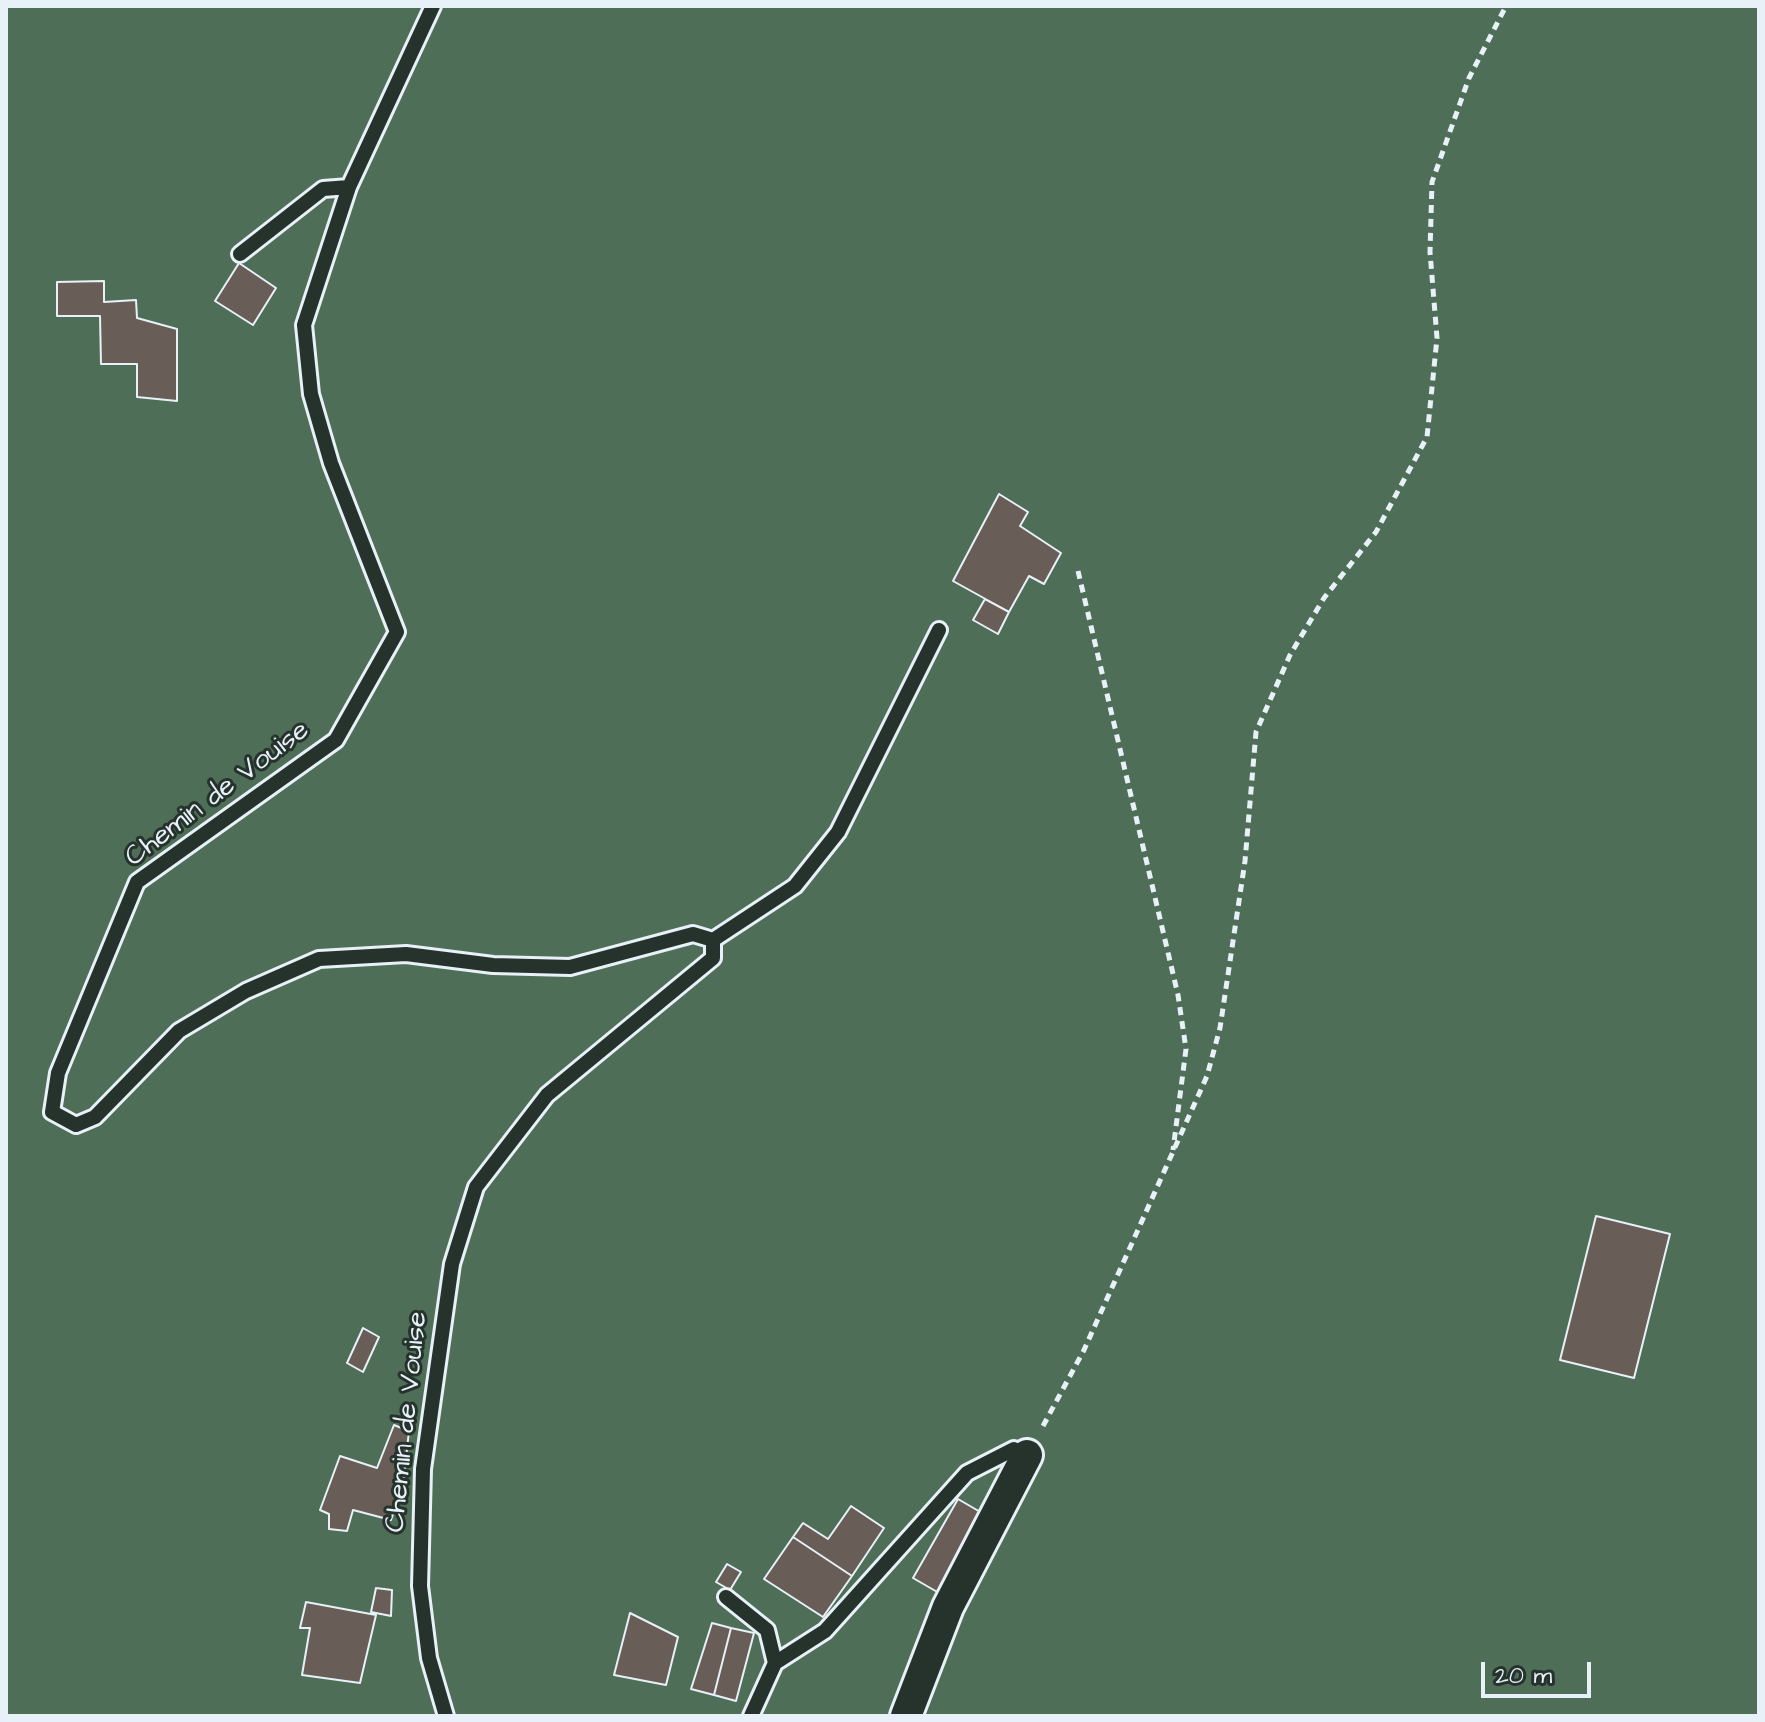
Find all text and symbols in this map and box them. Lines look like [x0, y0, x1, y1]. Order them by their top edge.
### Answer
street label: Chemin de Vouise [119, 715, 317, 875]
street label: Chemin de Vouise [380, 1310, 436, 1534]
scale bar [1485, 1646, 1595, 1696]
text: 20 m [1495, 1659, 1552, 1693]

